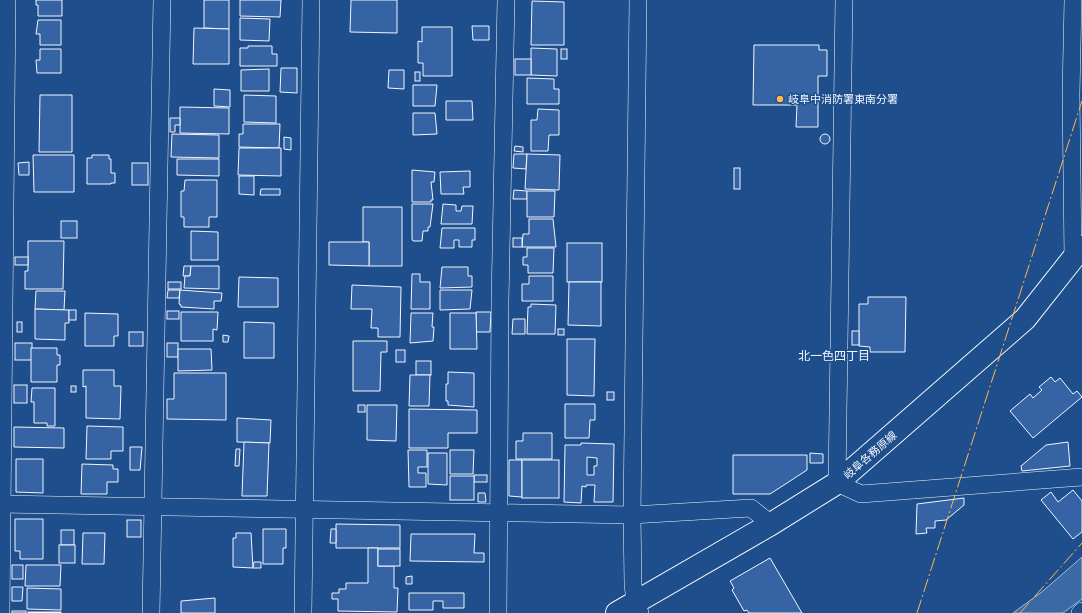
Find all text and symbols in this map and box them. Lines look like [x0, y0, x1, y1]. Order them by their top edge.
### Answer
place label: 岐阜中消防署東南分署 [788, 93, 898, 106]
marker: 岐阜中消防署東南分署 [775, 94, 785, 104]
district label: 北一色四丁目 [798, 349, 870, 364]
street label: 岐阜各務原線 [841, 429, 899, 482]

